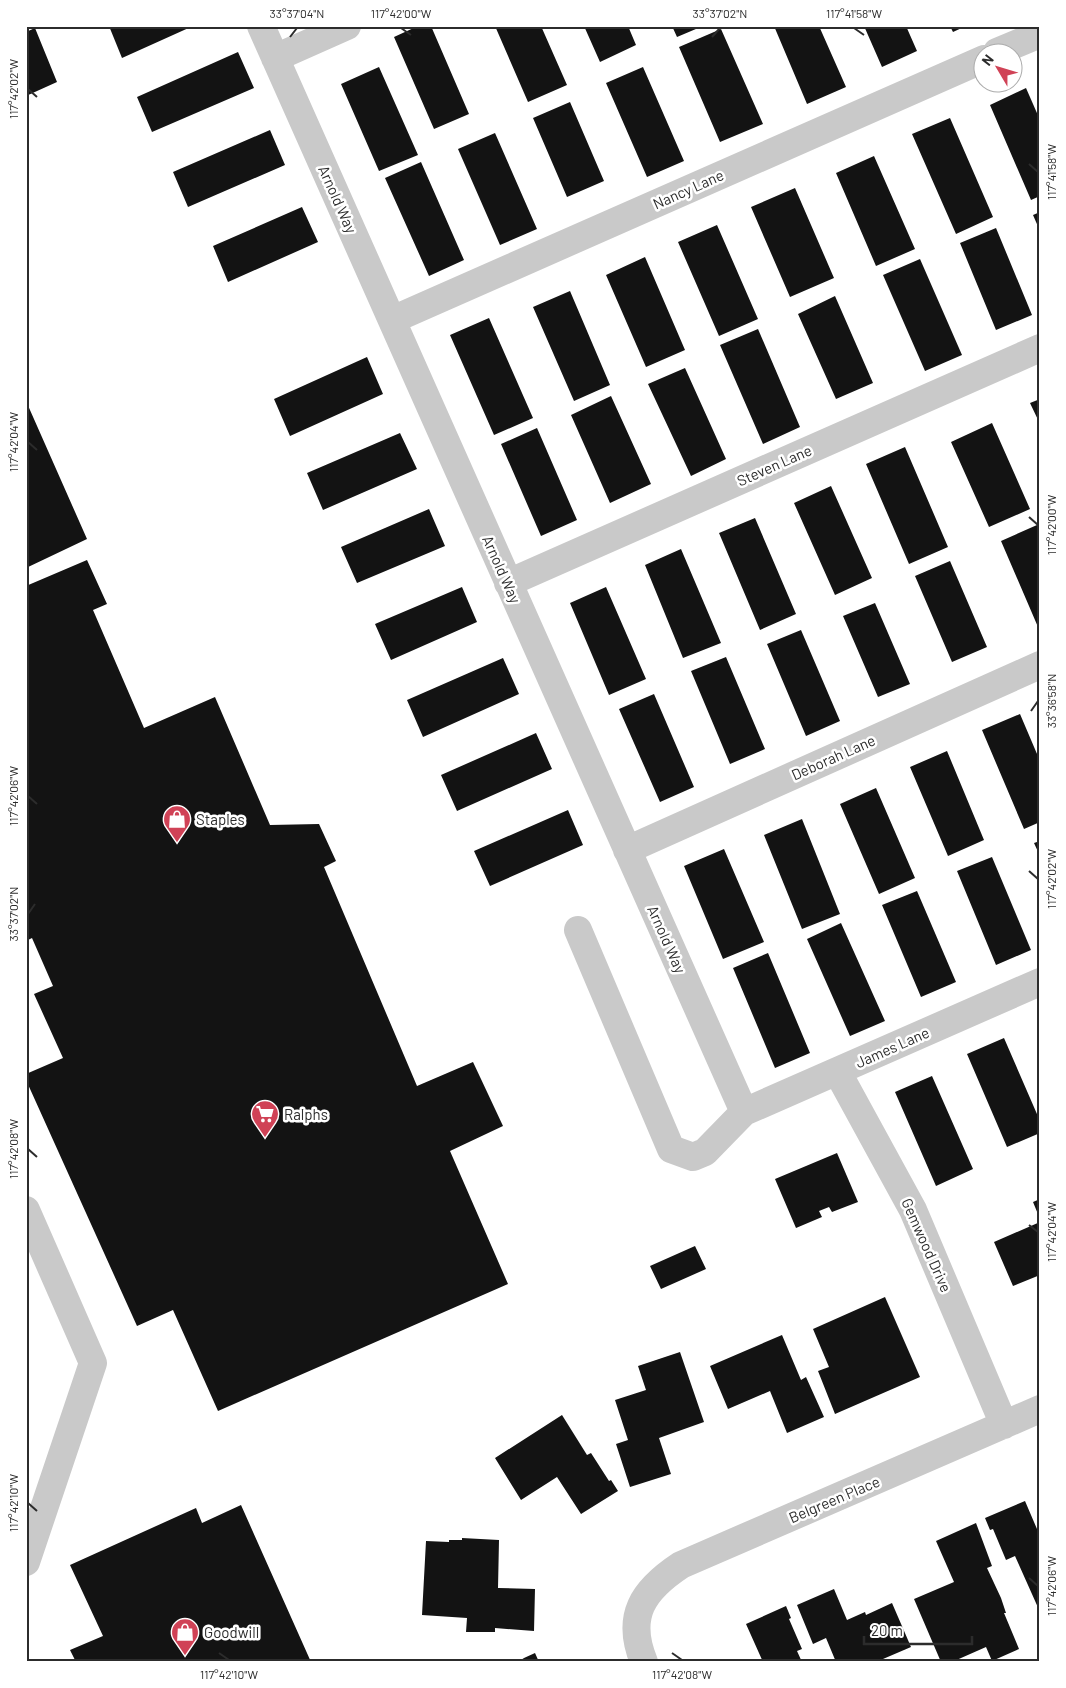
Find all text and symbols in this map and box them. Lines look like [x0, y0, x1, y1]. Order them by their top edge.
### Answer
text: 33°37'04"N [270, 6, 324, 20]
text: 117°42'00"W [371, 6, 432, 20]
text: 33°37'02"N [693, 6, 747, 20]
text: 117°41'58"W [826, 6, 883, 20]
north arrow [974, 42, 1024, 92]
text: N [978, 51, 997, 69]
text: 117°42'02"W [6, 58, 20, 119]
text: 117°41'58"W [1044, 143, 1058, 200]
street label: Arnold Way [315, 162, 361, 236]
street label: Nancy Lane [650, 165, 726, 213]
text: 117°42'04"W [6, 411, 20, 472]
street label: Steven Lane [734, 441, 814, 489]
text: 117°42'00"W [1044, 494, 1058, 555]
street label: Arnold Way [479, 532, 525, 606]
text: 33°36'58"N [1044, 674, 1058, 728]
street label: Deborah Lane [788, 731, 878, 783]
text: 117°42'06"W [6, 766, 20, 826]
shop icon: Staples [162, 804, 192, 843]
place label: Staples [196, 810, 245, 828]
text: 117°42'02"W [1044, 848, 1058, 909]
text: 33°37'02"N [6, 887, 20, 941]
street label: Arnold Way [644, 902, 690, 976]
street label: James Lane [852, 1023, 932, 1071]
supermarket icon: Ralphs [250, 1099, 280, 1138]
place label: Ralphs [284, 1105, 328, 1123]
text: 117°42'08"W [6, 1119, 20, 1179]
street label: Gemwood Drive [898, 1195, 956, 1295]
text: 117°42'04"W [1044, 1201, 1058, 1262]
street label: Belgreen Place [786, 1472, 882, 1526]
text: 117°42'10"W [6, 1474, 20, 1532]
text: 117°42'06"W [1044, 1556, 1058, 1616]
scale bar [864, 1613, 971, 1645]
shop icon: Goodwill [170, 1617, 200, 1656]
text: 20 m [871, 1621, 903, 1639]
place label: Goodwill [204, 1623, 259, 1641]
text: 117°42'10"W [200, 1667, 258, 1681]
text: 117°42'08"W [652, 1667, 712, 1681]

